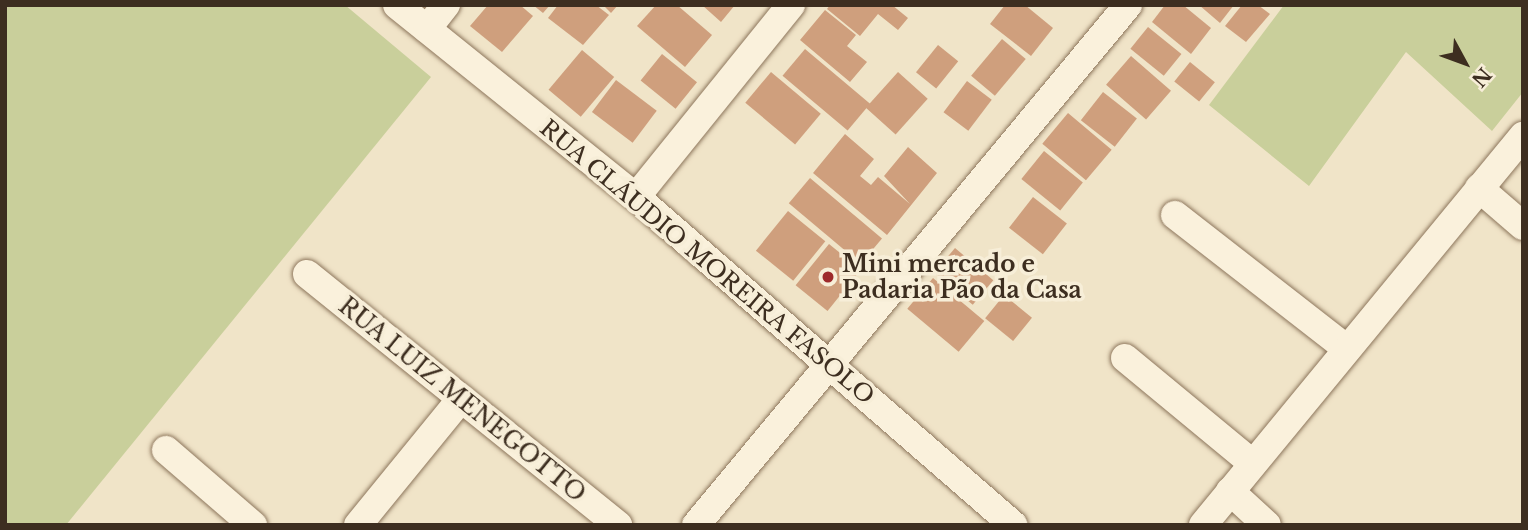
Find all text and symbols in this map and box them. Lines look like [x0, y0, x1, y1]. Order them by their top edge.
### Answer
north arrow [1430, 28, 1500, 98]
text: N [1467, 63, 1496, 91]
street label: RUA CLÁUDIO MOREIRA FASOLO [534, 113, 880, 411]
place label: Mini mercado e Padaria Pão da Casa [842, 250, 1082, 304]
marker: Mini mercado e Padaria Pão da Casa [820, 269, 836, 285]
street label: RUA LUIZ MENEGOTTO [333, 292, 591, 508]

